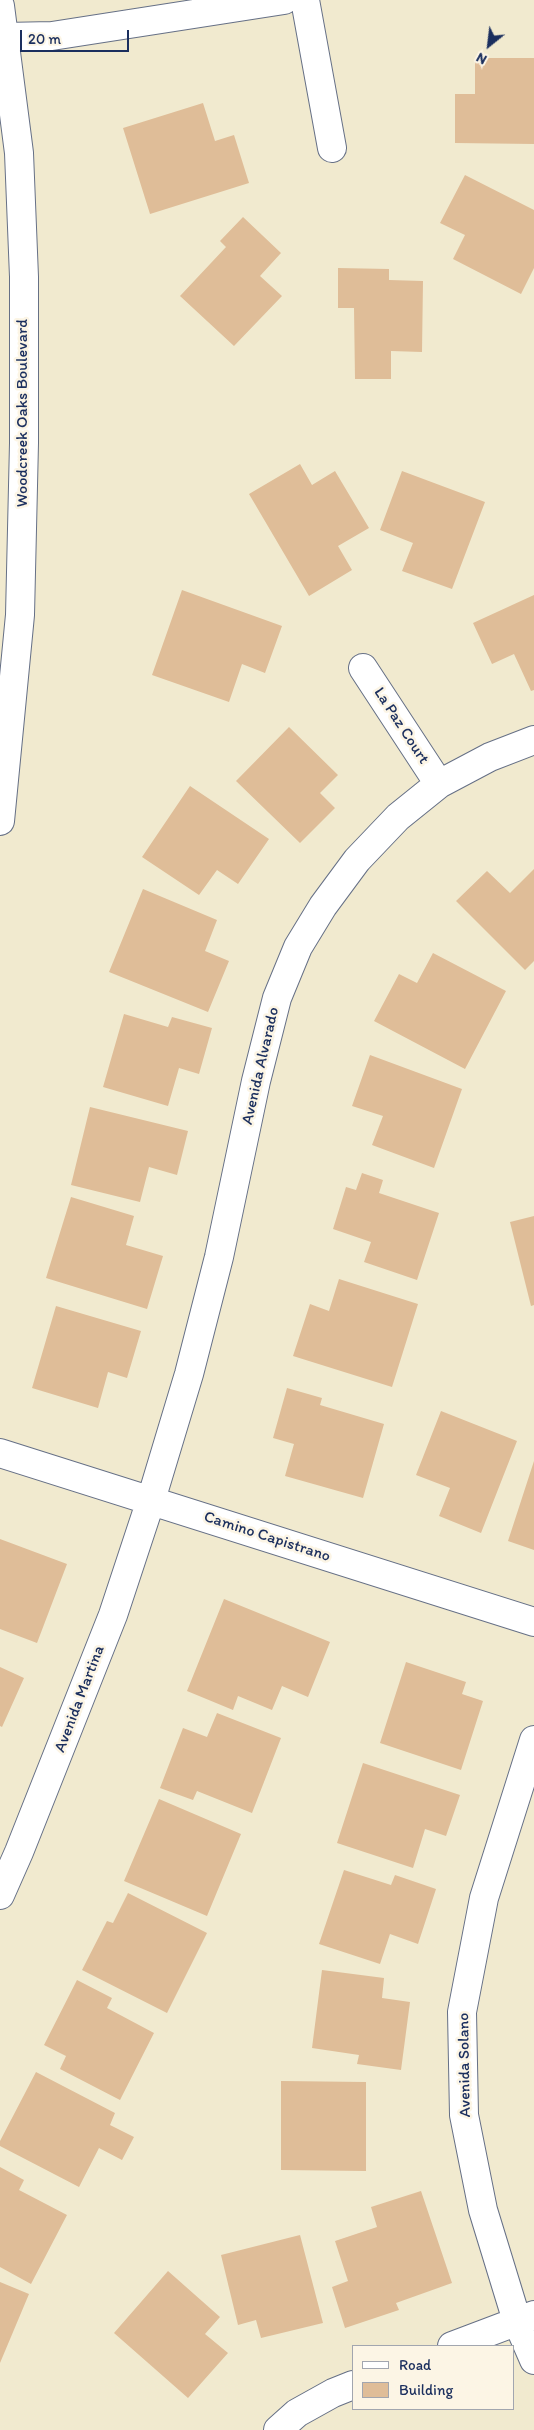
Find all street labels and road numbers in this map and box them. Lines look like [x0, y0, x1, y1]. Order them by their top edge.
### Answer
street label: Woodcreek Oaks Boulevard [13, 319, 33, 507]
street label: La Paz Court [369, 684, 433, 768]
street label: Avenida Alvarado [238, 1005, 284, 1127]
street label: Camino Capistrano [201, 1507, 333, 1567]
street label: Avenida Martina [51, 1643, 109, 1755]
street label: Avenida Solano [454, 2013, 476, 2117]

